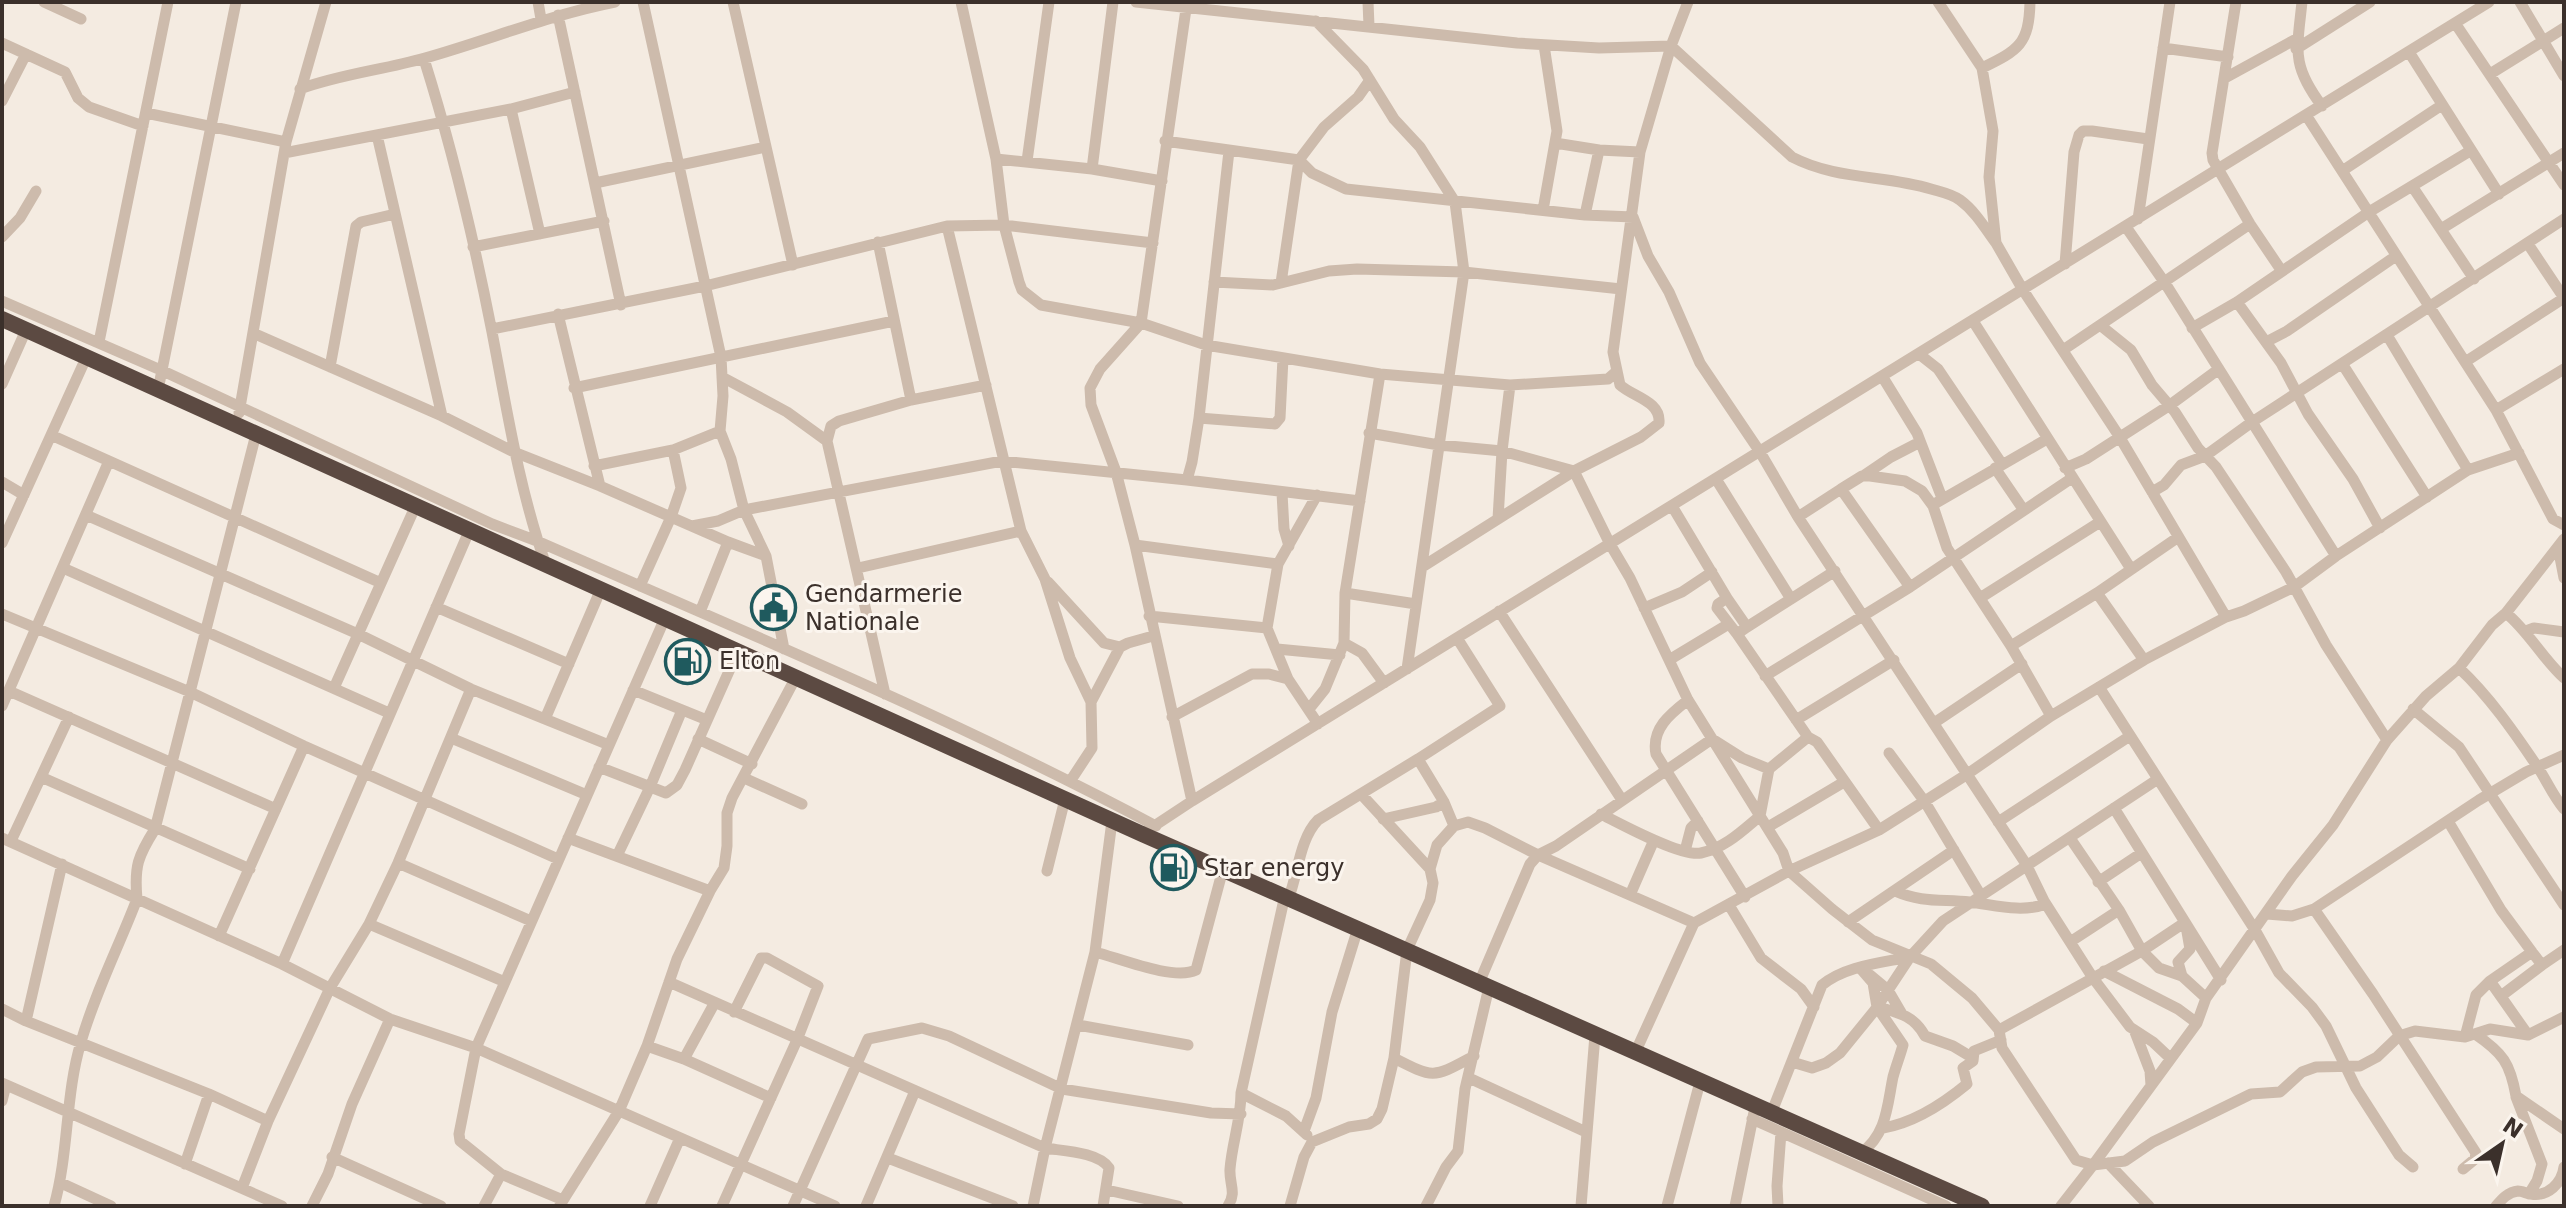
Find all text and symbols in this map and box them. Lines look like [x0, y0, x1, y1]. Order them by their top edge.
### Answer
place label: Gendarmerie Nationale [805, 580, 962, 636]
public building icon: Gendarmerie Nationale [750, 584, 798, 632]
fuel station icon: Elton [664, 637, 712, 685]
place label: Elton [719, 647, 780, 675]
fuel station icon: Star energy [1149, 844, 1197, 892]
place label: Star energy [1204, 854, 1344, 882]
north arrow [2462, 1104, 2542, 1184]
text: N [2498, 1112, 2528, 1143]

